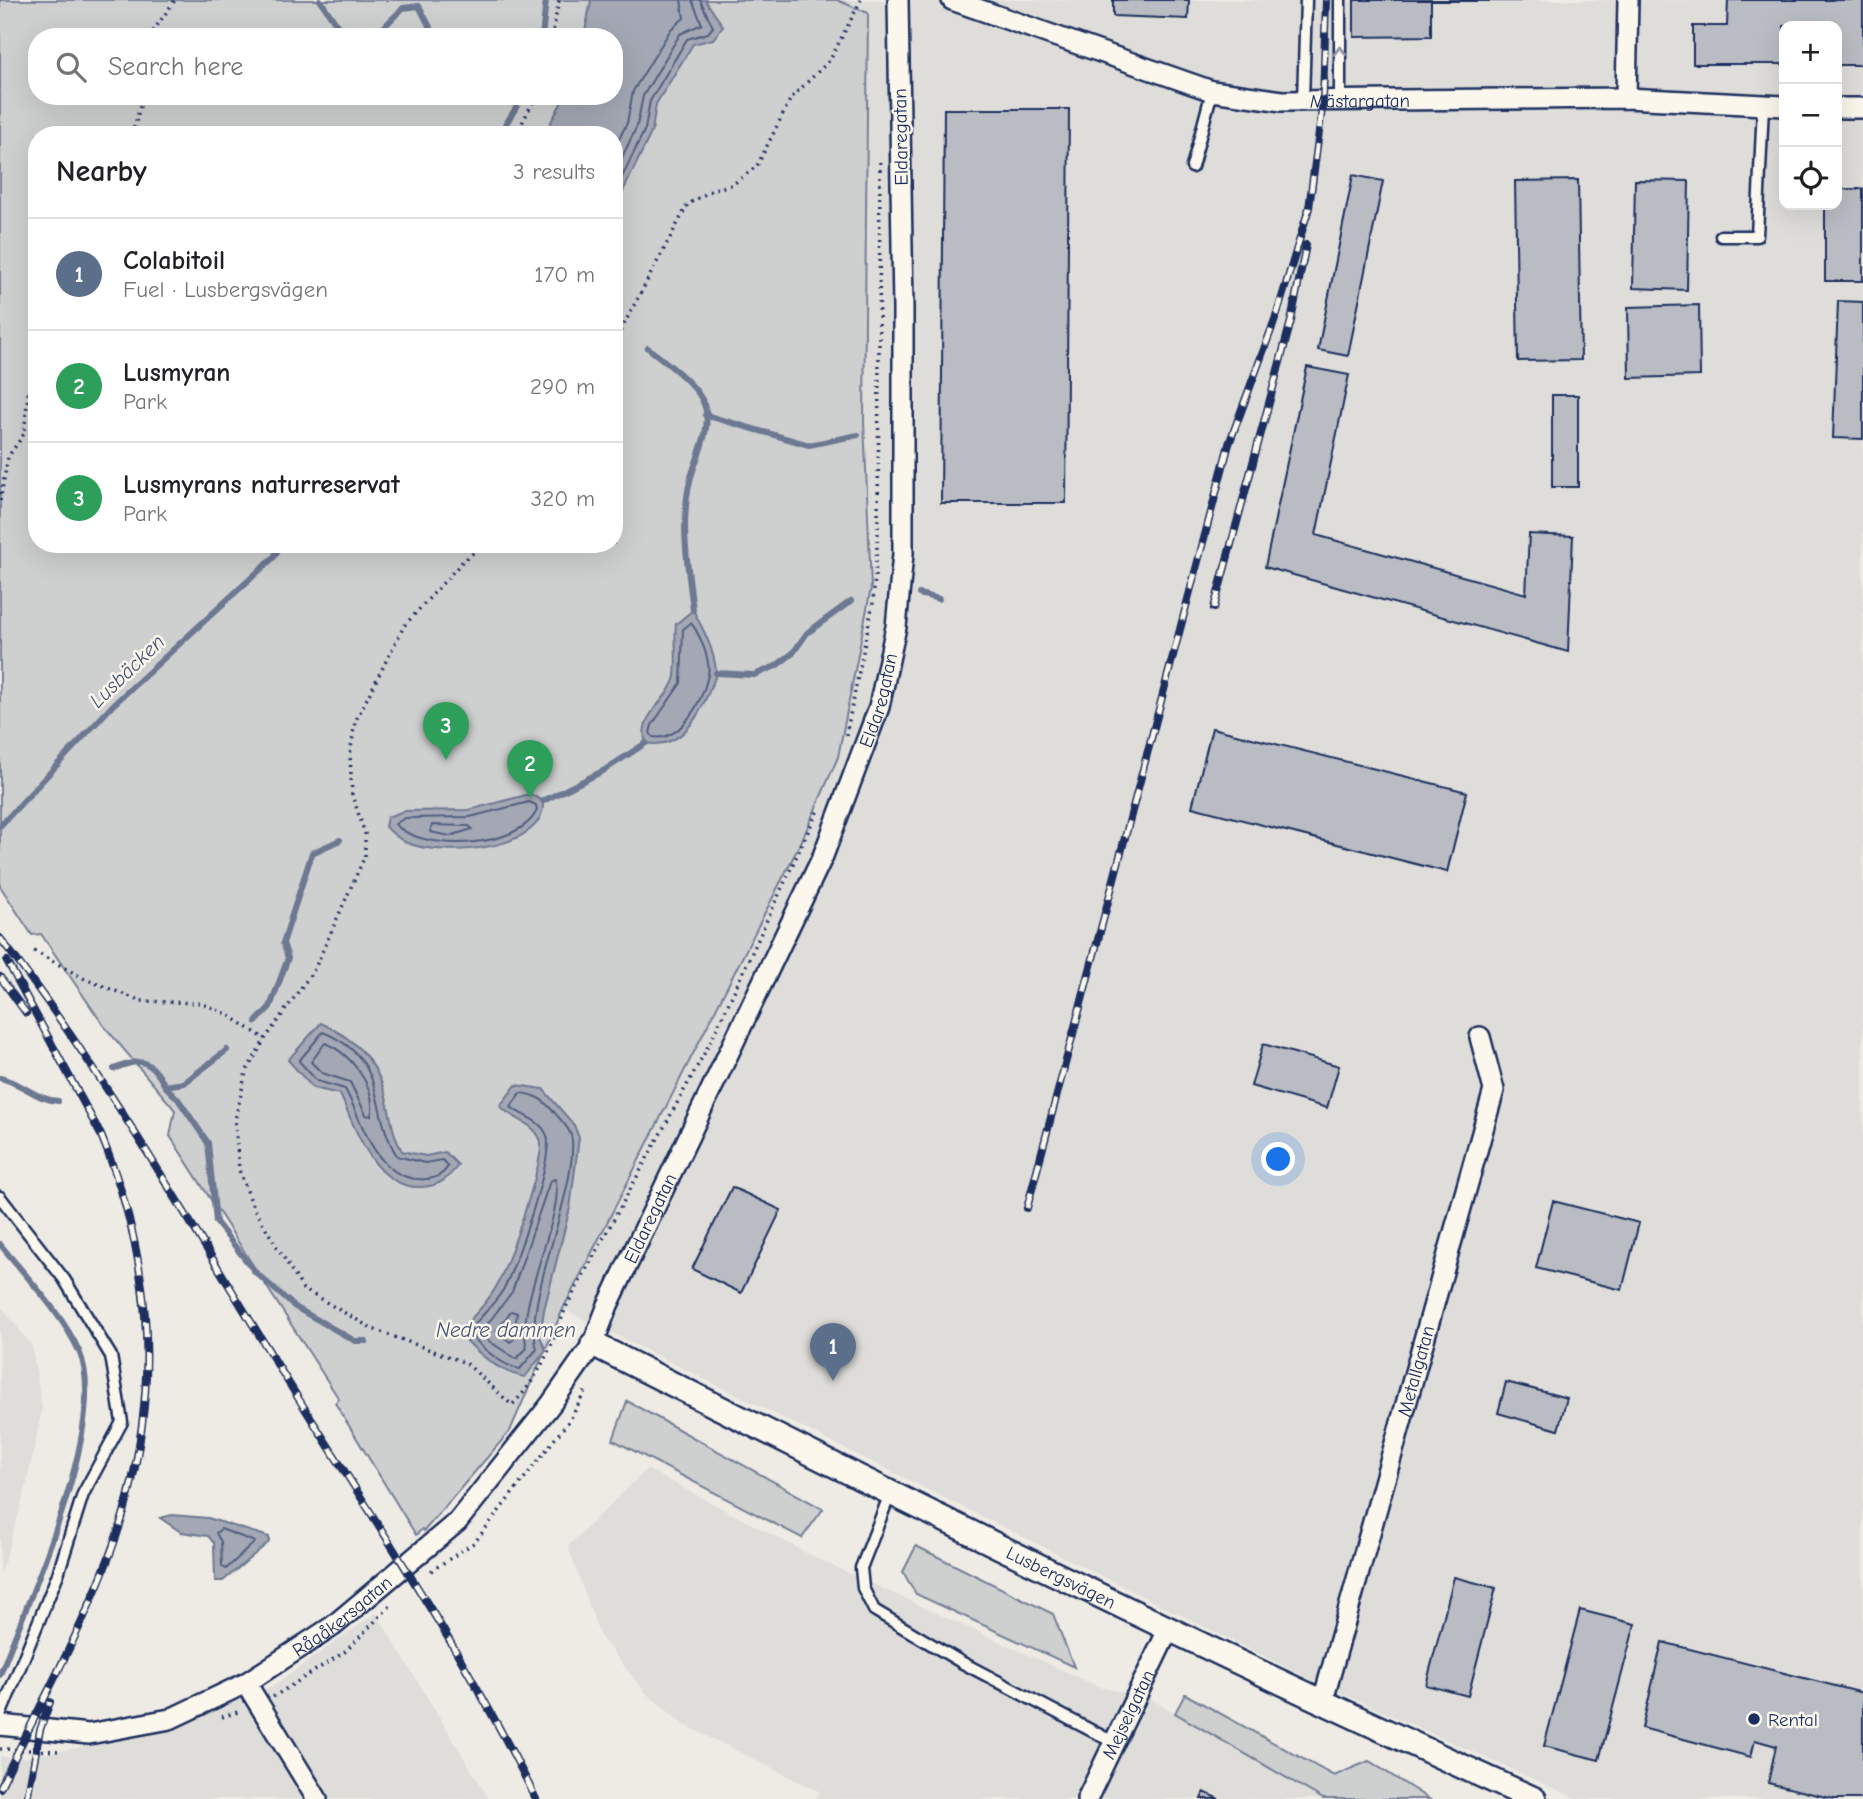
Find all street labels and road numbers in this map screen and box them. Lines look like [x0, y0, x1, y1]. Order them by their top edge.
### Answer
street label: Eldaregatan [889, 88, 913, 186]
street label: Mästargatan [1310, 90, 1410, 113]
street label: Eldaregatan [855, 651, 902, 751]
street label: Eldaregatan [620, 1170, 681, 1267]
street label: Metallgatan [1393, 1323, 1440, 1419]
street label: Lusbergsvägen [1002, 1542, 1119, 1614]
street label: Rågåkersgatan [288, 1571, 397, 1662]
street label: Mejselgatan [1098, 1666, 1159, 1763]

